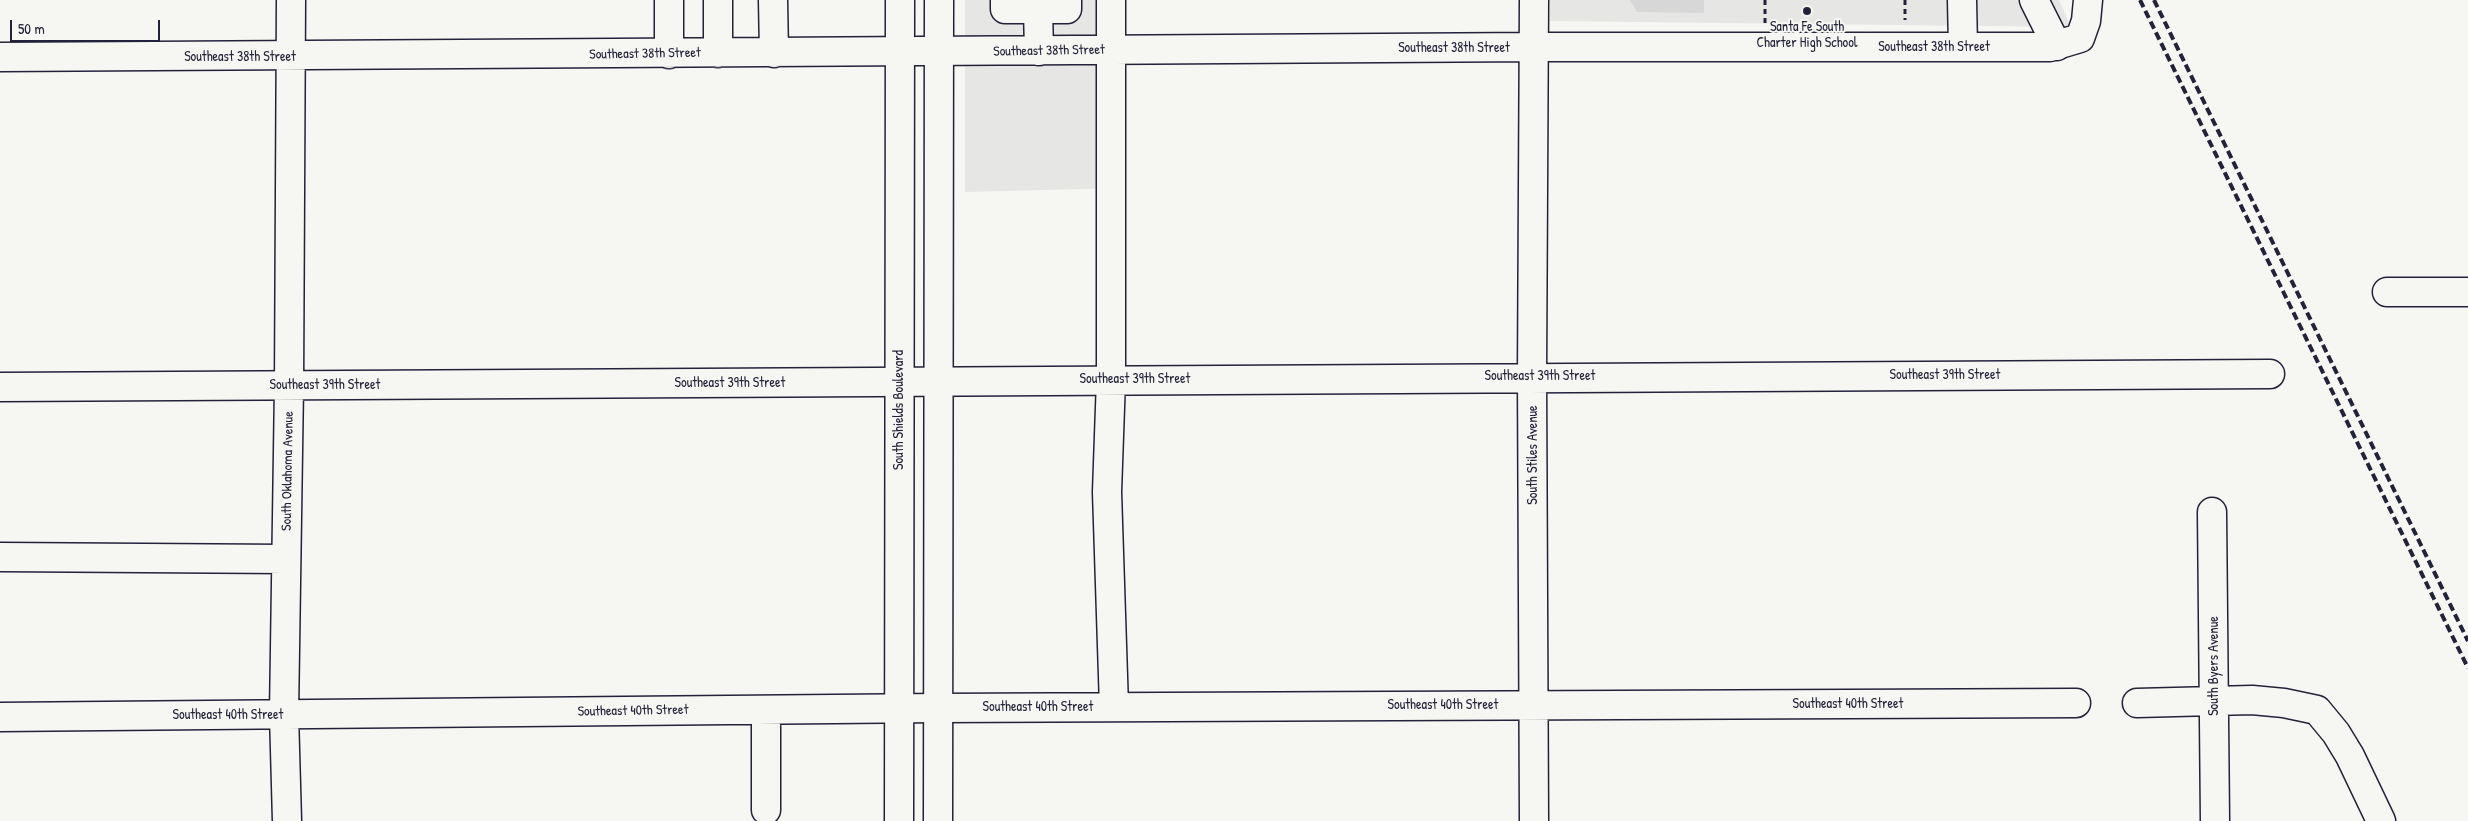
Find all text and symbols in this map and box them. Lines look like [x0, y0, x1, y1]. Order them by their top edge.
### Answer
marker: Santa Fe South Charter High School [1801, 5, 1813, 17]
scale bar [12, 10, 162, 42]
text: 50 m [18, 18, 45, 39]
place label: Santa Fe South Charter High School [1756, 19, 1858, 52]
street label: Southeast 38th Street [1878, 39, 1990, 55]
street label: Southeast 38th Street [1398, 40, 1510, 56]
street label: Southeast 38th Street [993, 42, 1105, 60]
street label: Southeast 38th Street [589, 45, 701, 63]
street label: Southeast 38th Street [184, 49, 296, 65]
street label: South Shields Boulevard [891, 350, 907, 470]
street label: Southeast 39th Street [1890, 367, 2000, 383]
street label: Southeast 39th Street [1485, 368, 1595, 384]
street label: Southeast 39th Street [1080, 371, 1190, 387]
street label: Southeast 39th Street [675, 375, 785, 391]
street label: Southeast 39th Street [270, 377, 380, 393]
street label: South Stiles Avenue [1525, 405, 1541, 505]
street label: South Oklahoma Avenue [279, 411, 297, 531]
street label: South Byers Avenue [2206, 616, 2222, 716]
street label: Southeast 40th Street [1793, 696, 1903, 712]
street label: Southeast 40th Street [1388, 697, 1498, 713]
street label: Southeast 40th Street [983, 699, 1093, 715]
street label: Southeast 40th Street [577, 702, 689, 720]
street label: Southeast 40th Street [173, 707, 283, 723]

